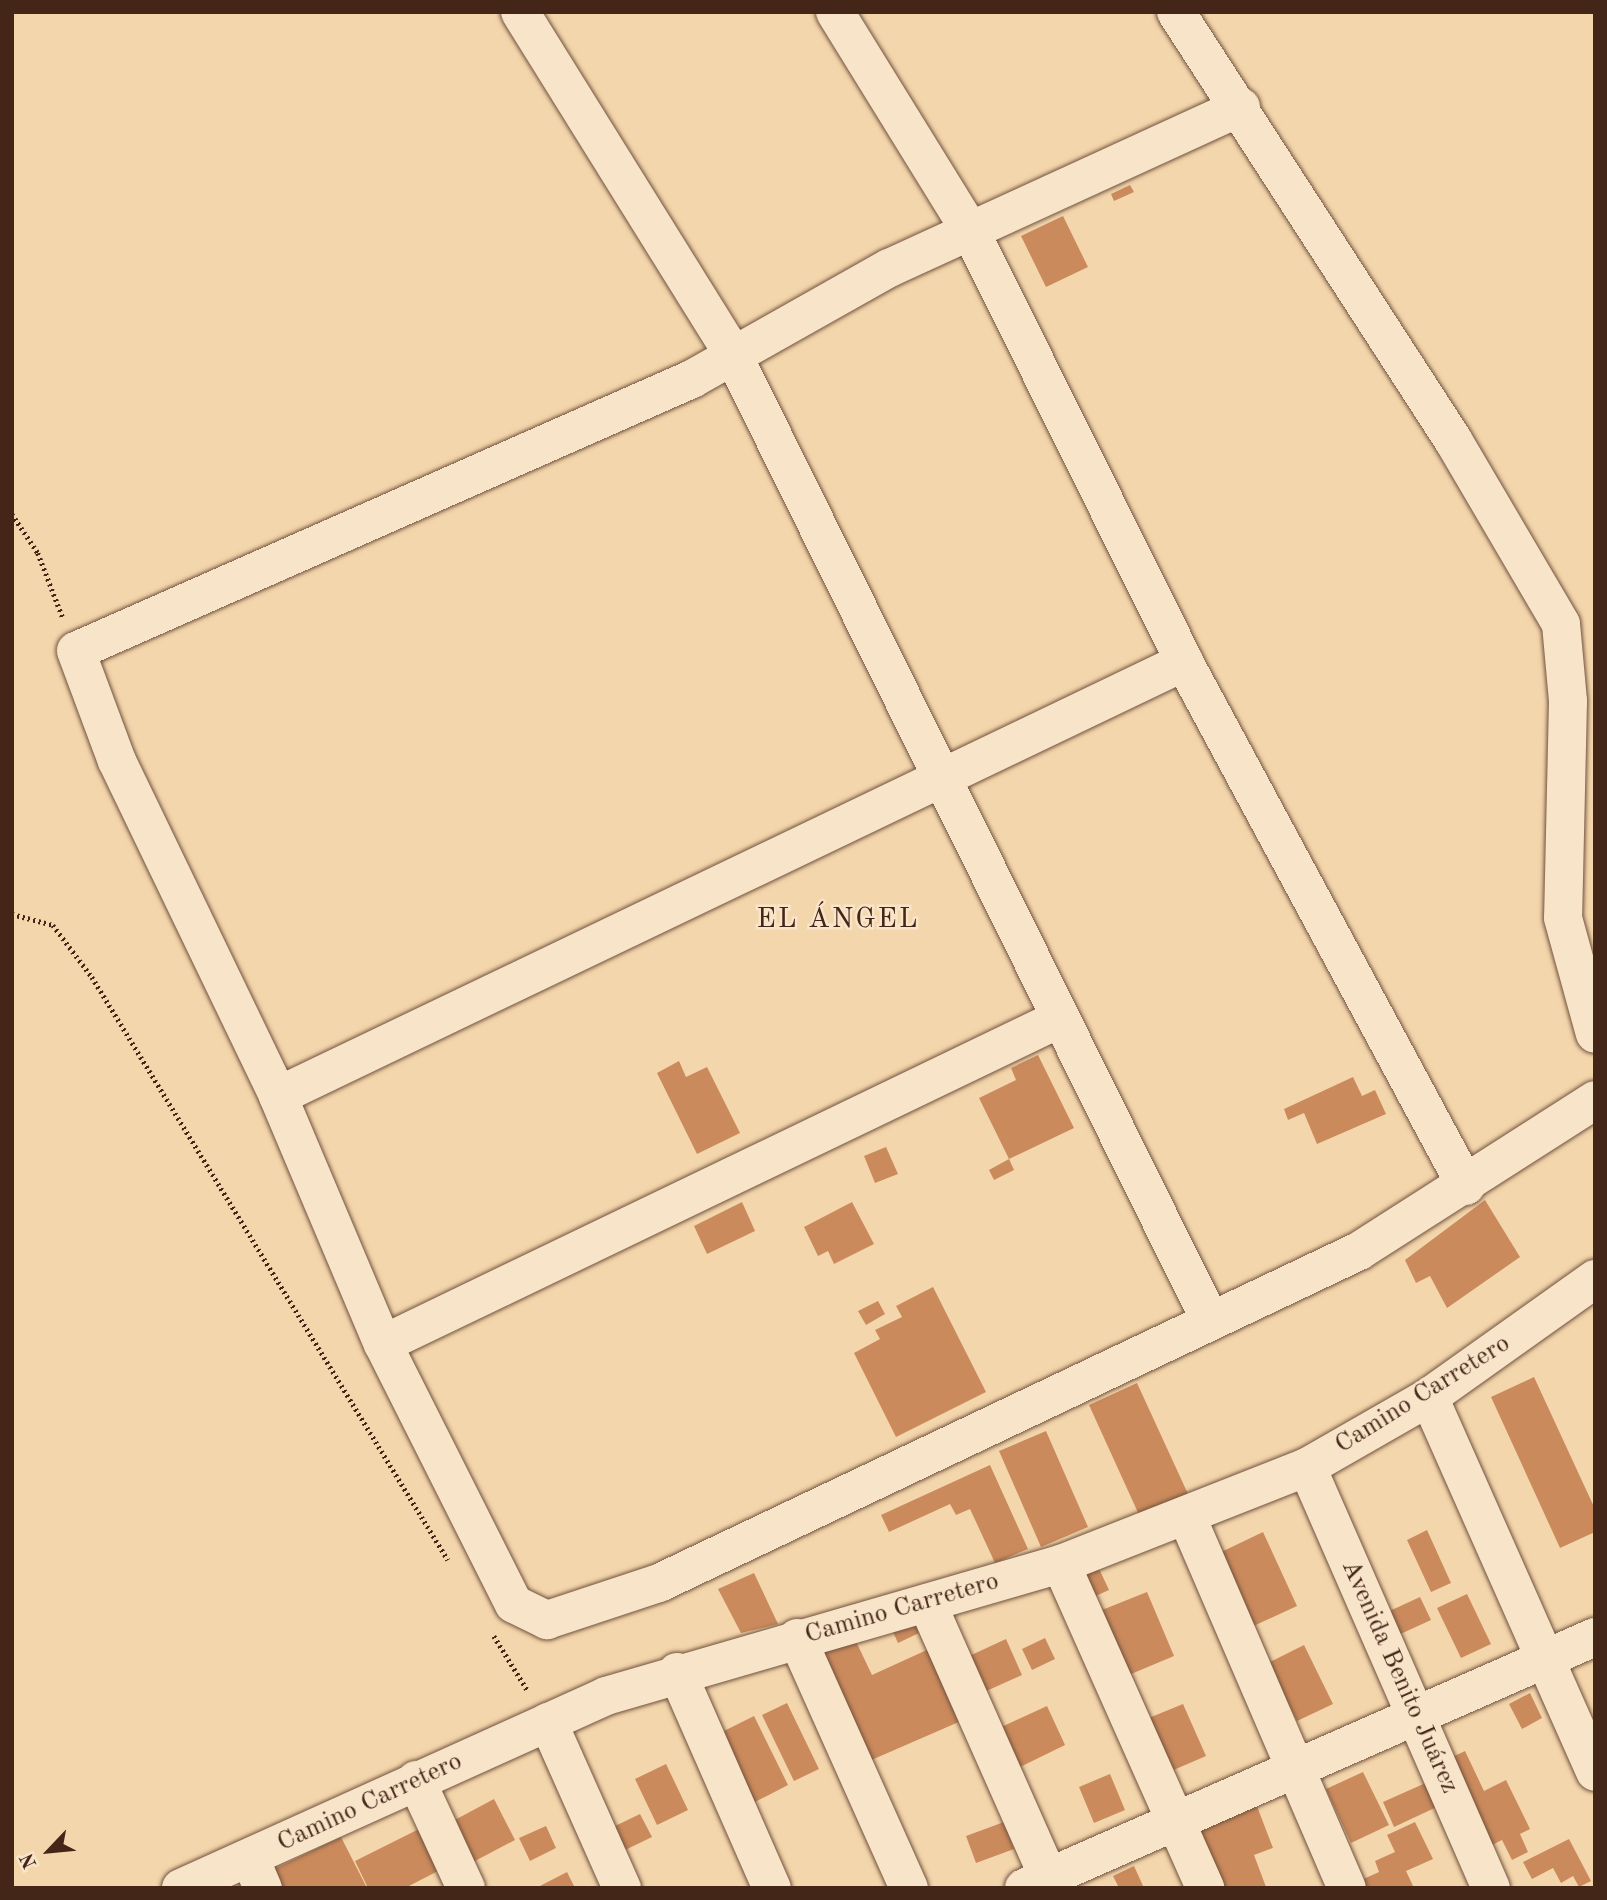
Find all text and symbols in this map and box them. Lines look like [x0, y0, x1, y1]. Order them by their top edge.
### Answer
district label: EL ÁNGEL [757, 903, 919, 937]
street label: Camino Carretero [1330, 1329, 1516, 1461]
street label: Avenida Benito Juárez [1333, 1555, 1465, 1799]
street label: Camino Carretero [801, 1566, 1003, 1652]
street label: Camino Carretero [273, 1747, 467, 1859]
north arrow [14, 1816, 84, 1886]
text: N [18, 1850, 41, 1871]

